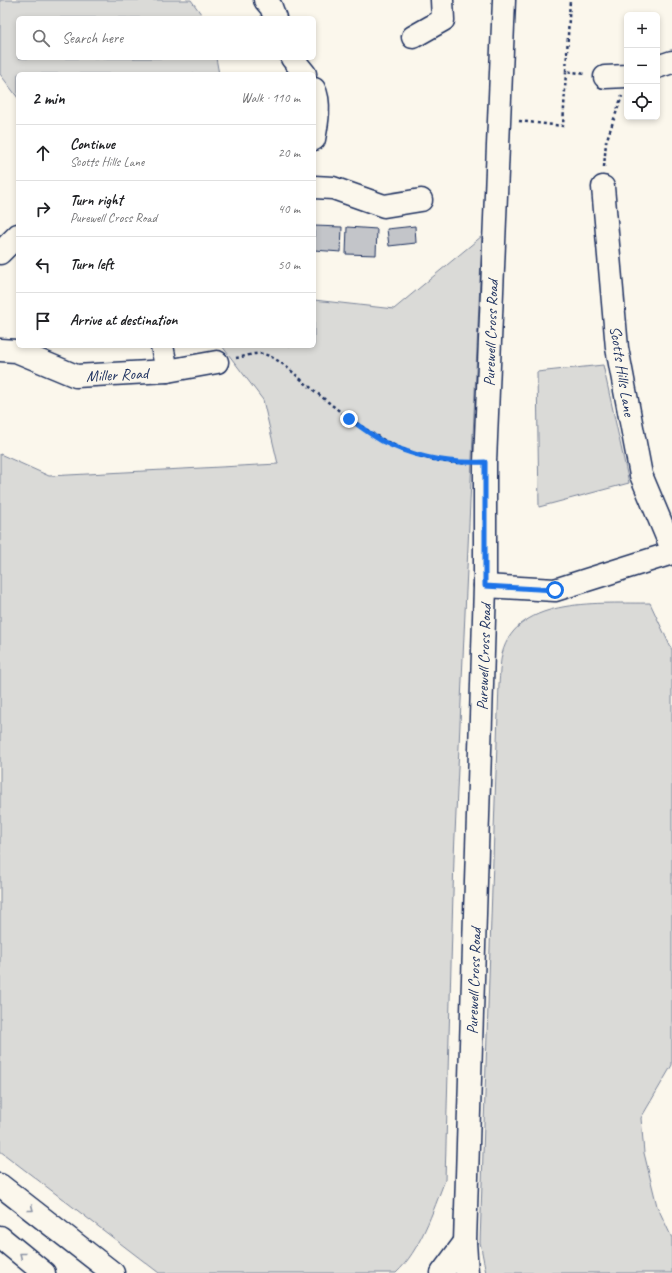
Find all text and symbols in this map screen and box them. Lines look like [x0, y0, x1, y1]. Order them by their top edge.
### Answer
map controls [624, 12, 660, 120]
button: + [624, 12, 660, 48]
search box [16, 16, 316, 60]
icon: search [30, 27, 52, 49]
text: Search here [62, 29, 123, 48]
button: − [624, 48, 660, 84]
button: locate [624, 84, 660, 120]
text: 2 min [32, 88, 65, 109]
text: Walk · 110 m [241, 90, 300, 106]
text: Continue [70, 135, 115, 154]
icon: ahead [32, 142, 54, 164]
text: 20 m [278, 145, 300, 161]
text: Scotts Hills Lane [70, 154, 144, 170]
text: Turn right [70, 191, 123, 210]
icon: right [32, 198, 54, 220]
text: 40 m [278, 201, 300, 217]
text: Purewell Cross Road [70, 210, 157, 226]
icon: left [32, 254, 54, 276]
text: Turn left [70, 255, 113, 274]
text: 50 m [278, 257, 300, 273]
street label: Purewell Cross Road [479, 277, 503, 387]
icon: arrive [32, 310, 54, 332]
text: Arrive at destination [70, 311, 177, 330]
street label: Scotts Hills Lane [605, 325, 639, 420]
street label: Miller Road [85, 363, 151, 387]
route end [340, 410, 358, 428]
route start [546, 581, 564, 599]
street label: Purewell Cross Road [472, 601, 496, 711]
street label: Purewell Cross Road [462, 925, 486, 1035]
one-way arrow [26, 1204, 33, 1211]
one-way arrow [19, 1253, 27, 1260]

